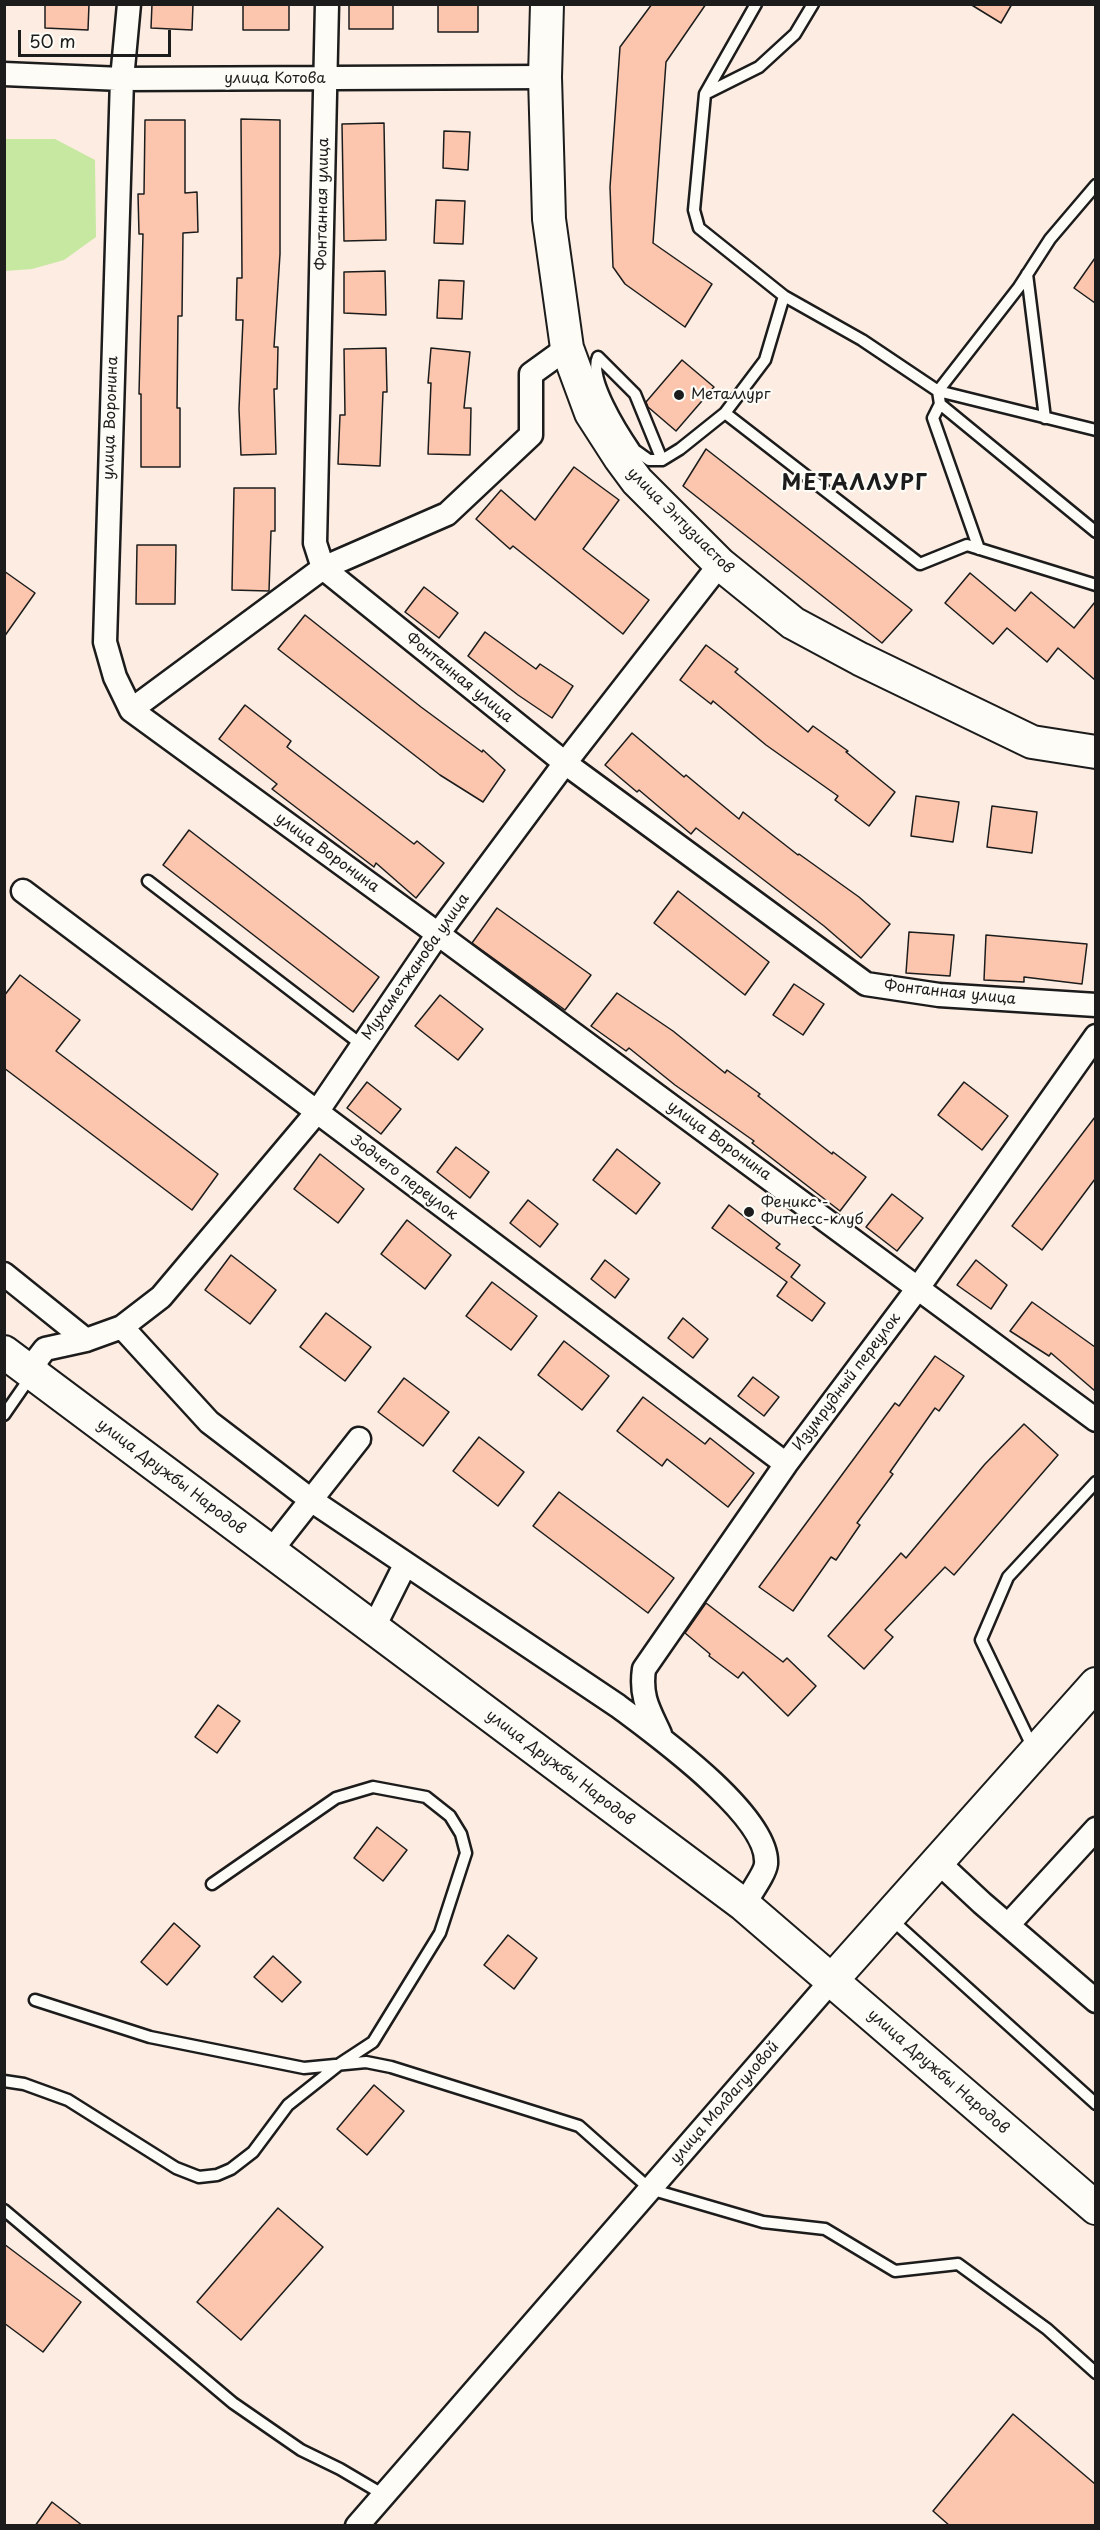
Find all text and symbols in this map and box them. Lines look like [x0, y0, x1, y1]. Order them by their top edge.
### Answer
scale bar [21, 18, 174, 56]
text: 50 m [29, 27, 76, 54]
street label: улица Котова [224, 70, 326, 88]
street label: Фонтанная улица [313, 138, 333, 270]
street label: улица Воронина [100, 356, 122, 480]
place label: Металлург [691, 386, 770, 404]
marker: Металлург [672, 388, 686, 402]
street label: улица Энтузиастов [623, 464, 737, 578]
district label: МЕТАЛЛУРГ [782, 471, 928, 497]
street label: Фонтанная улица [402, 629, 516, 727]
street label: улица Воронина [272, 809, 382, 897]
street label: Мухаметжанова улица [359, 890, 473, 1044]
street label: Фонтанная улица [883, 977, 1017, 1009]
street label: улица Воронина [664, 1097, 774, 1185]
street label: Зодчего переулок [347, 1132, 461, 1224]
place label: Феникс - Фитнесс-клуб [761, 1194, 863, 1229]
marker: Феникс - Фитнесс-клуб [742, 1205, 756, 1219]
street label: Изумрудный переулок [789, 1310, 905, 1454]
street label: улица Дружбы Народов [93, 1415, 249, 1539]
street label: улица Дружбы Народов [482, 1706, 638, 1830]
street label: улица Дружбы Народов [864, 2006, 1012, 2138]
street label: улица Молдагуловой [667, 2038, 783, 2168]

